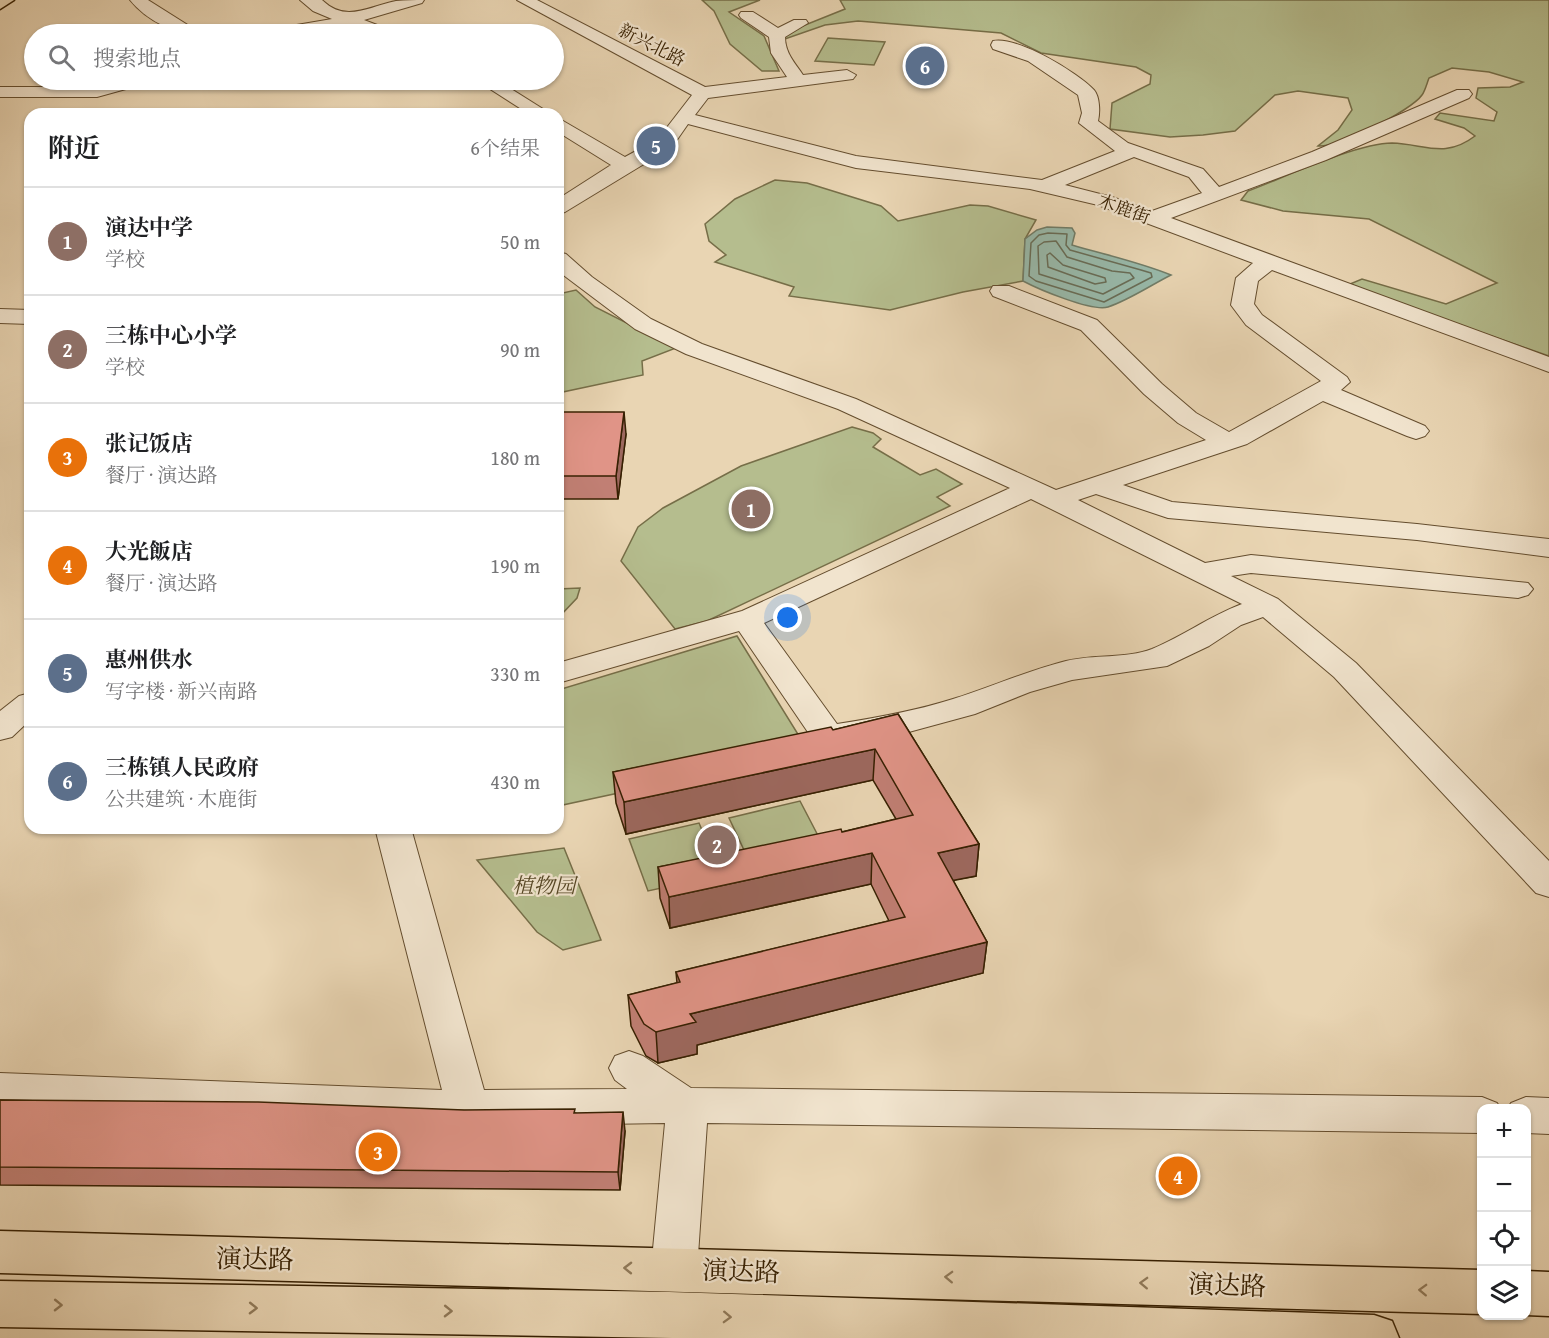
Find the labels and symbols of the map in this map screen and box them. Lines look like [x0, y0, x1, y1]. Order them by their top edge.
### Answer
street label: 新兴北路 [614, 16, 690, 73]
pin: 6 [906, 44, 944, 88]
pin: 5 [636, 124, 676, 168]
street label: 木鹿街 [1094, 187, 1154, 230]
pin: 1 [732, 486, 771, 532]
your location [773, 603, 802, 632]
pin: 2 [698, 822, 736, 868]
park label: 植物园 [513, 870, 578, 901]
pin: 3 [358, 1130, 398, 1174]
pin: 4 [1158, 1154, 1198, 1198]
street label: 演达路 [216, 1238, 294, 1279]
street label: 演达路 [701, 1250, 781, 1291]
one-way arrow [624, 1262, 633, 1275]
street label: 演达路 [1187, 1264, 1267, 1305]
one-way arrow [945, 1271, 954, 1284]
one-way arrow [1140, 1276, 1149, 1289]
one-way arrow [1419, 1284, 1428, 1297]
one-way arrow [54, 1299, 63, 1311]
one-way arrow [249, 1302, 258, 1314]
one-way arrow [444, 1305, 453, 1317]
one-way arrow [723, 1310, 732, 1323]

